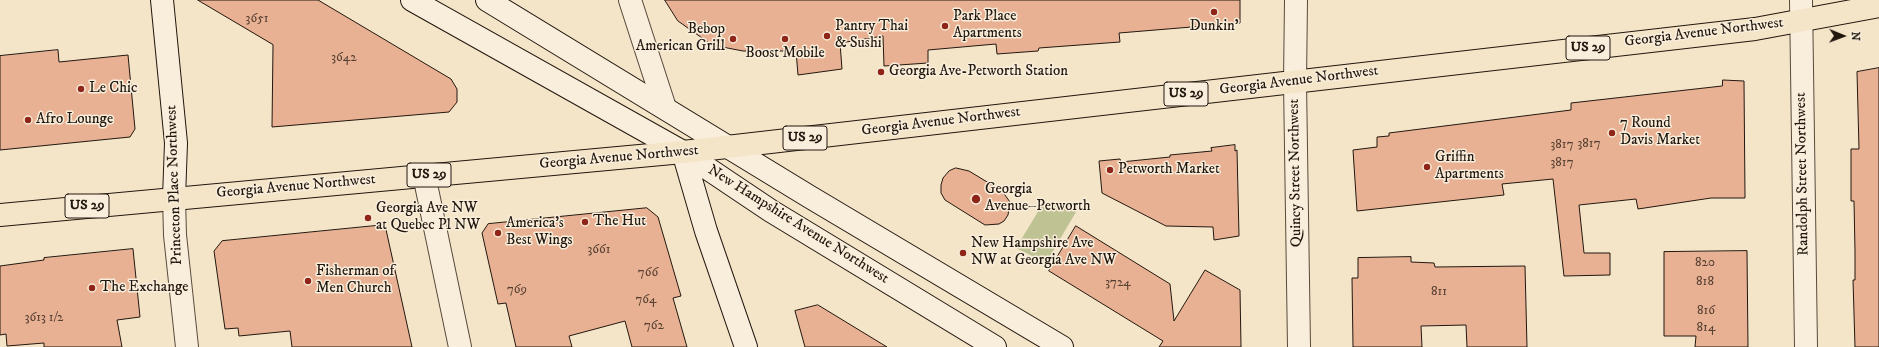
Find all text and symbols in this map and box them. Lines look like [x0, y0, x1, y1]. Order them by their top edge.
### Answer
marker: Dunkin' [1209, 7, 1219, 17]
place label: Park Place Apartments [953, 8, 1022, 43]
house number: 3651 [246, 11, 268, 27]
street label: Georgia Avenue Northwest [1624, 14, 1784, 52]
north arrow [1823, 16, 1863, 56]
place label: Pantry Thai & Sushi [835, 18, 908, 53]
place label: Dunkin' [1189, 18, 1239, 36]
place label: Bebop American Grill [636, 21, 725, 56]
marker: Park Place Apartments [940, 21, 950, 31]
marker: Pantry Thai & Sushi [822, 31, 832, 41]
text: N [1848, 32, 1862, 41]
marker: Bebop American Grill [728, 34, 738, 44]
marker: Boost Mobile [780, 34, 790, 44]
road number: US 29 [1566, 36, 1610, 60]
place label: Boost Mobile [745, 45, 825, 63]
house number: 3642 [331, 50, 357, 66]
street label: Georgia Avenue Northwest [1219, 62, 1379, 100]
place label: Georgia Ave-Petworth Station [889, 63, 1068, 81]
marker: Georgia Ave-Petworth Station [876, 67, 886, 77]
place label: Le Chic [89, 80, 137, 98]
road number: US 29 [1164, 82, 1208, 106]
marker: Le Chic [76, 84, 86, 94]
street label: Randolph Street Northwest [1793, 92, 1813, 256]
street label: Quincy Street Northwest [1286, 99, 1306, 247]
street label: Georgia Avenue Northwest [861, 103, 1021, 141]
street label: Princeton Place Northwest [163, 105, 187, 265]
place label: Afro Lounge [36, 111, 113, 129]
marker: Afro Lounge [23, 115, 33, 125]
place label: 7 Round Davis Market [1620, 115, 1700, 150]
road number: US 29 [783, 126, 827, 150]
marker: 7 Round Davis Market [1607, 128, 1617, 138]
house number: 3817 [1578, 136, 1600, 152]
house number: 3817 [1551, 137, 1573, 153]
street label: Georgia Avenue Northwest [539, 142, 699, 174]
place label: Griffin Apartments [1435, 149, 1504, 184]
house number: 3817 [1551, 155, 1573, 171]
place label: Petworth Market [1118, 161, 1220, 179]
street label: New Hampshire Avenue Northwest [704, 162, 892, 288]
marker: Griffin Apartments [1422, 162, 1432, 172]
road number: US 29 [407, 163, 451, 187]
marker: Petworth Market [1105, 165, 1115, 175]
street label: Georgia Avenue Northwest [216, 171, 376, 203]
place label: Georgia Avenue–Petworth [985, 181, 1091, 216]
marker: Georgia Avenue–Petworth [970, 193, 982, 205]
road number: US 29 [65, 194, 109, 218]
place label: Georgia Ave NW at Quebec Pl NW [376, 200, 480, 235]
marker: Georgia Ave NW at Quebec Pl NW [363, 213, 373, 223]
place label: The Hut [593, 213, 646, 231]
place label: America's Best Wings [506, 215, 572, 250]
marker: The Hut [580, 217, 590, 227]
marker: America's Best Wings [493, 228, 503, 238]
place label: New Hampshire Ave NW at Georgia Ave NW [971, 235, 1116, 270]
house number: 3661 [587, 242, 611, 258]
marker: New Hampshire Ave NW at Georgia Ave NW [958, 248, 968, 258]
house number: 820 [1695, 255, 1715, 271]
place label: Fisherman of Men Church [316, 263, 394, 298]
house number: 766 [638, 265, 658, 281]
house number: 818 [1696, 274, 1714, 290]
house number: 3724 [1105, 275, 1131, 291]
marker: Fisherman of Men Church [303, 276, 313, 286]
place label: The Exchange [100, 279, 189, 297]
house number: 769 [507, 282, 527, 298]
marker: The Exchange [87, 283, 97, 293]
house number: 811 [1431, 284, 1447, 300]
house number: 764 [635, 292, 657, 308]
house number: 816 [1697, 303, 1715, 319]
house number: 3613 1/2 [25, 310, 63, 326]
house number: 762 [644, 318, 664, 334]
house number: 814 [1697, 320, 1715, 336]

